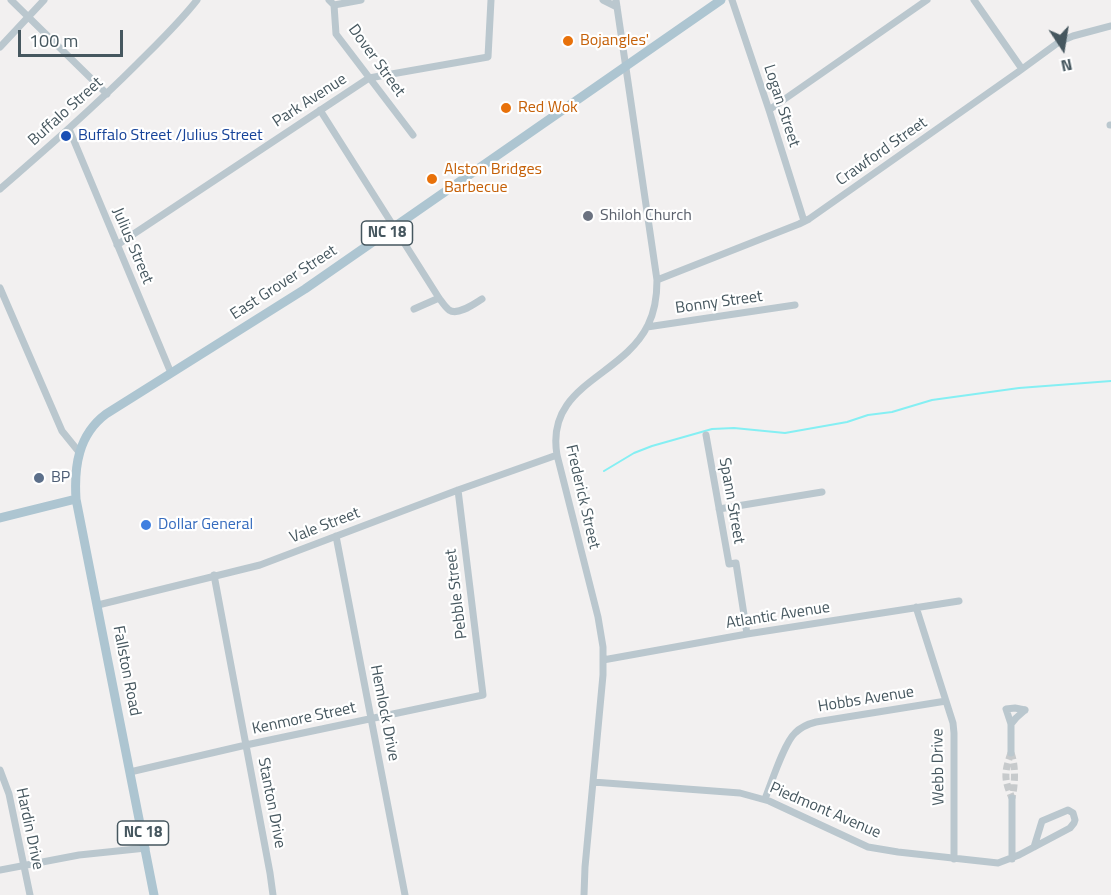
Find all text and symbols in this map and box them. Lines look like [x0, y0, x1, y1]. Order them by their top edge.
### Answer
scale bar [21, 18, 126, 56]
north arrow [1033, 18, 1093, 78]
street label: Dover Street [343, 21, 409, 101]
text: 100 m [29, 27, 78, 54]
place label: Bojangles' [580, 31, 649, 51]
marker: Bojangles' [561, 34, 575, 48]
text: N [1059, 53, 1075, 78]
street label: Logan Street [759, 62, 803, 150]
street label: Park Avenue [269, 70, 351, 132]
street label: Buffalo Street [25, 73, 107, 151]
place label: Red Wok [518, 98, 578, 118]
marker: Red Wok [499, 101, 513, 115]
street label: Crawford Street [833, 114, 931, 190]
place label: Buffalo Street /Julius Street [78, 126, 263, 146]
marker: Buffalo Street /Julius Street [59, 129, 73, 143]
place label: Alston Bridges Barbecue [444, 160, 542, 198]
marker: Alston Bridges Barbecue [425, 172, 439, 186]
street label: Julius Street [107, 205, 157, 287]
place label: Shiloh Church [600, 206, 692, 226]
marker: Shiloh Church [581, 209, 595, 223]
road number: NC 18 [362, 221, 412, 245]
street label: East Grover Street [227, 241, 341, 325]
street label: Bonny Street [674, 287, 764, 319]
street label: Frederick Street [561, 443, 603, 551]
street label: Spann Street [714, 456, 748, 546]
place label: BP [51, 468, 70, 488]
marker: BP [32, 471, 46, 485]
street label: Vale Street [287, 504, 363, 548]
place label: Dollar General [158, 515, 253, 535]
marker: Dollar General [139, 518, 153, 532]
street label: Pebble Street [442, 548, 472, 640]
street label: Atlantic Avenue [725, 598, 831, 634]
street label: Fallston Road [108, 624, 144, 718]
street label: Hemlock Drive [365, 663, 403, 763]
street label: Hobbs Avenue [817, 683, 915, 717]
street label: Kenmore Street [250, 699, 358, 739]
street label: Webb Drive [929, 728, 949, 806]
street label: Stanton Drive [253, 756, 289, 850]
street label: Piedmont Avenue [766, 779, 884, 843]
street label: Hardin Drive [11, 786, 47, 872]
road number: NC 18 [118, 821, 168, 845]

